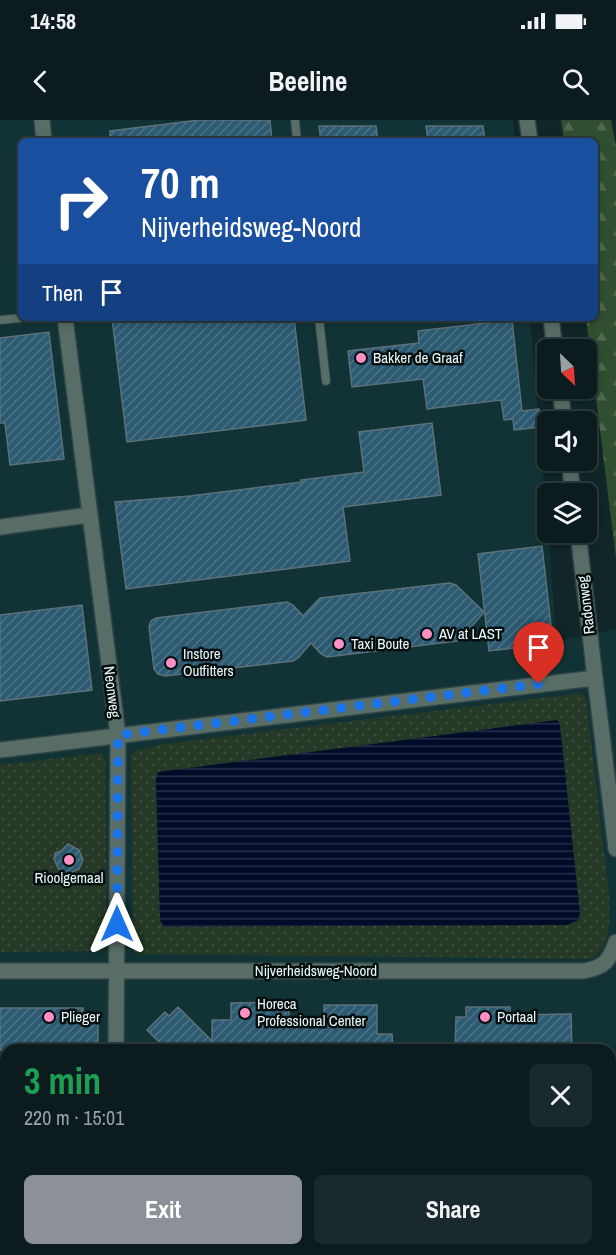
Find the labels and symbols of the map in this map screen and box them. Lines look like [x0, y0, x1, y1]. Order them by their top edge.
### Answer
north arrow [537, 339, 597, 399]
place label: Bakker de Graaf [373, 347, 463, 368]
marker: Bakker de Graaf [354, 351, 368, 365]
street label: Radonweg [571, 574, 600, 636]
pin [513, 622, 564, 684]
place label: AV at LAST [438, 623, 503, 644]
marker: AV at LAST [420, 627, 434, 641]
place label: Taxi Boute [351, 633, 410, 654]
marker: Taxi Boute [332, 637, 346, 651]
place label: Instore Outfitters [183, 643, 234, 681]
marker: Instore Outfitters [164, 656, 178, 670]
street label: Neonweg [99, 665, 126, 719]
marker: Rioolgemaal [62, 853, 76, 867]
place label: Rioolgemaal [34, 867, 104, 888]
position arrow [85, 892, 149, 956]
street label: Nijverheidsweg-Noord [255, 960, 377, 981]
place label: Horeca Professional Center [257, 993, 366, 1031]
place label: Plieger [61, 1006, 100, 1027]
marker: Horeca Professional Center [238, 1006, 252, 1020]
place label: Portaal [497, 1006, 536, 1027]
marker: Plieger [42, 1010, 56, 1024]
marker: Portaal [478, 1010, 492, 1024]

